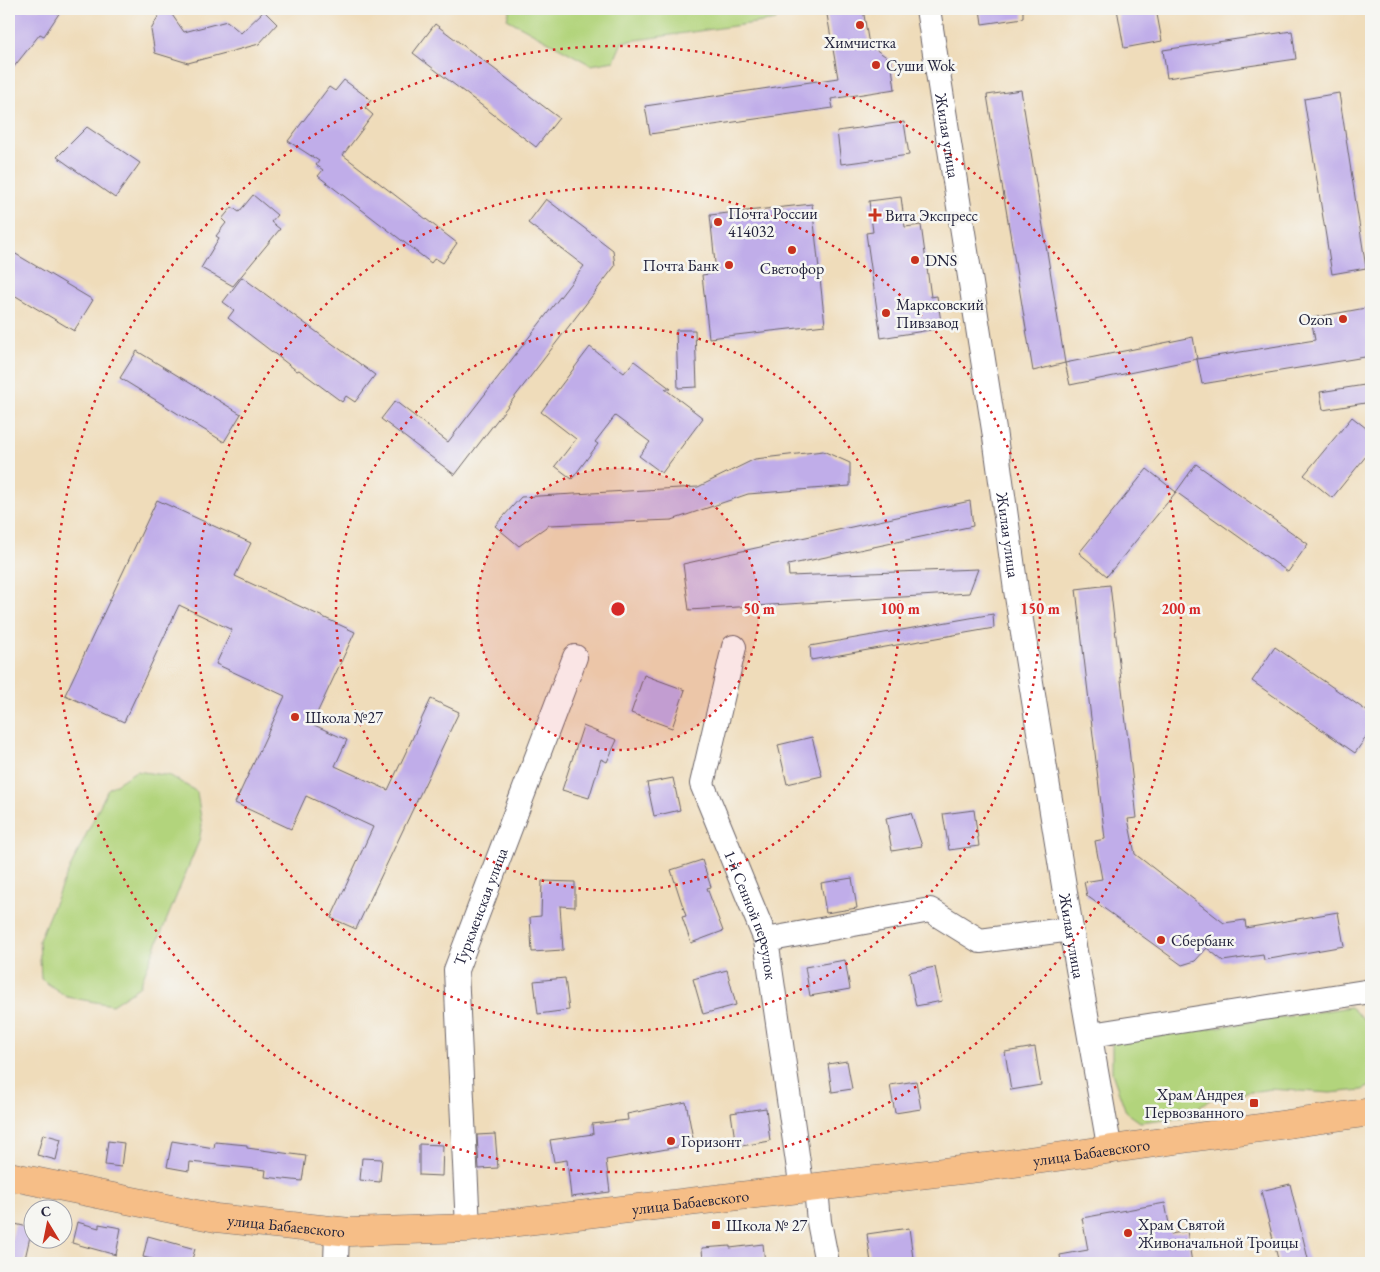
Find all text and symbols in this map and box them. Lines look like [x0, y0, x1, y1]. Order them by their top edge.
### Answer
marker: Химчистка [854, 19, 866, 31]
place label: Химчистка [823, 32, 897, 53]
place label: Суши Wok [886, 55, 956, 76]
marker: Суши Wok [870, 59, 882, 71]
street label: Жилая улица [930, 90, 964, 180]
place label: Почта России 414032 [728, 203, 818, 242]
place label: Вита Экспресс [885, 205, 978, 226]
marker: Вита Экспресс [869, 209, 881, 221]
marker: Почта России 414032 [712, 216, 724, 228]
marker: Светофор [786, 244, 798, 256]
place label: DNS [925, 250, 957, 271]
marker: DNS [909, 254, 921, 266]
place label: Почта Банк [643, 255, 719, 276]
place label: Светофор [760, 258, 824, 279]
marker: Почта Банк [723, 259, 735, 271]
place label: Марксовский Пивзавод [896, 294, 984, 333]
marker: Марксовский Пивзавод [880, 307, 892, 319]
place label: Ozon [1298, 309, 1334, 330]
marker: Ozon [1337, 313, 1349, 325]
street label: Жилая улица [992, 490, 1024, 580]
text: 50 m [743, 599, 775, 618]
text: 100 m [880, 599, 920, 618]
text: 150 m [1020, 599, 1060, 618]
text: 200 m [1161, 599, 1201, 618]
centre of rings [609, 600, 627, 618]
place label: Школа №27 [305, 707, 383, 728]
marker: Школа №27 [289, 711, 301, 723]
street label: Туркменская улица [449, 844, 513, 969]
street label: 1-й Сенной переулок [719, 847, 782, 981]
street label: Жилая улица [1054, 891, 1090, 981]
place label: Сбербанк [1171, 930, 1234, 951]
marker: Сбербанк [1155, 934, 1167, 946]
place label: Храм Андрея Первозванного [1144, 1084, 1244, 1123]
marker: Храм Андрея Первозванного [1248, 1097, 1260, 1109]
place label: Горизонт [681, 1131, 742, 1152]
street label: улица Бабаевского [1032, 1134, 1151, 1171]
marker: Горизонт [665, 1135, 677, 1147]
street label: улица Бабаевского [631, 1185, 750, 1220]
north arrow [22, 1200, 72, 1250]
text: С [39, 1201, 52, 1221]
street label: улица Бабаевского [227, 1209, 346, 1242]
place label: Храм Святой Живоначальной Троицы [1137, 1214, 1299, 1253]
place label: Школа № 27 [726, 1215, 807, 1236]
marker: Школа № 27 [710, 1219, 722, 1231]
marker: Храм Святой Живоначальной Троицы [1122, 1227, 1134, 1239]

